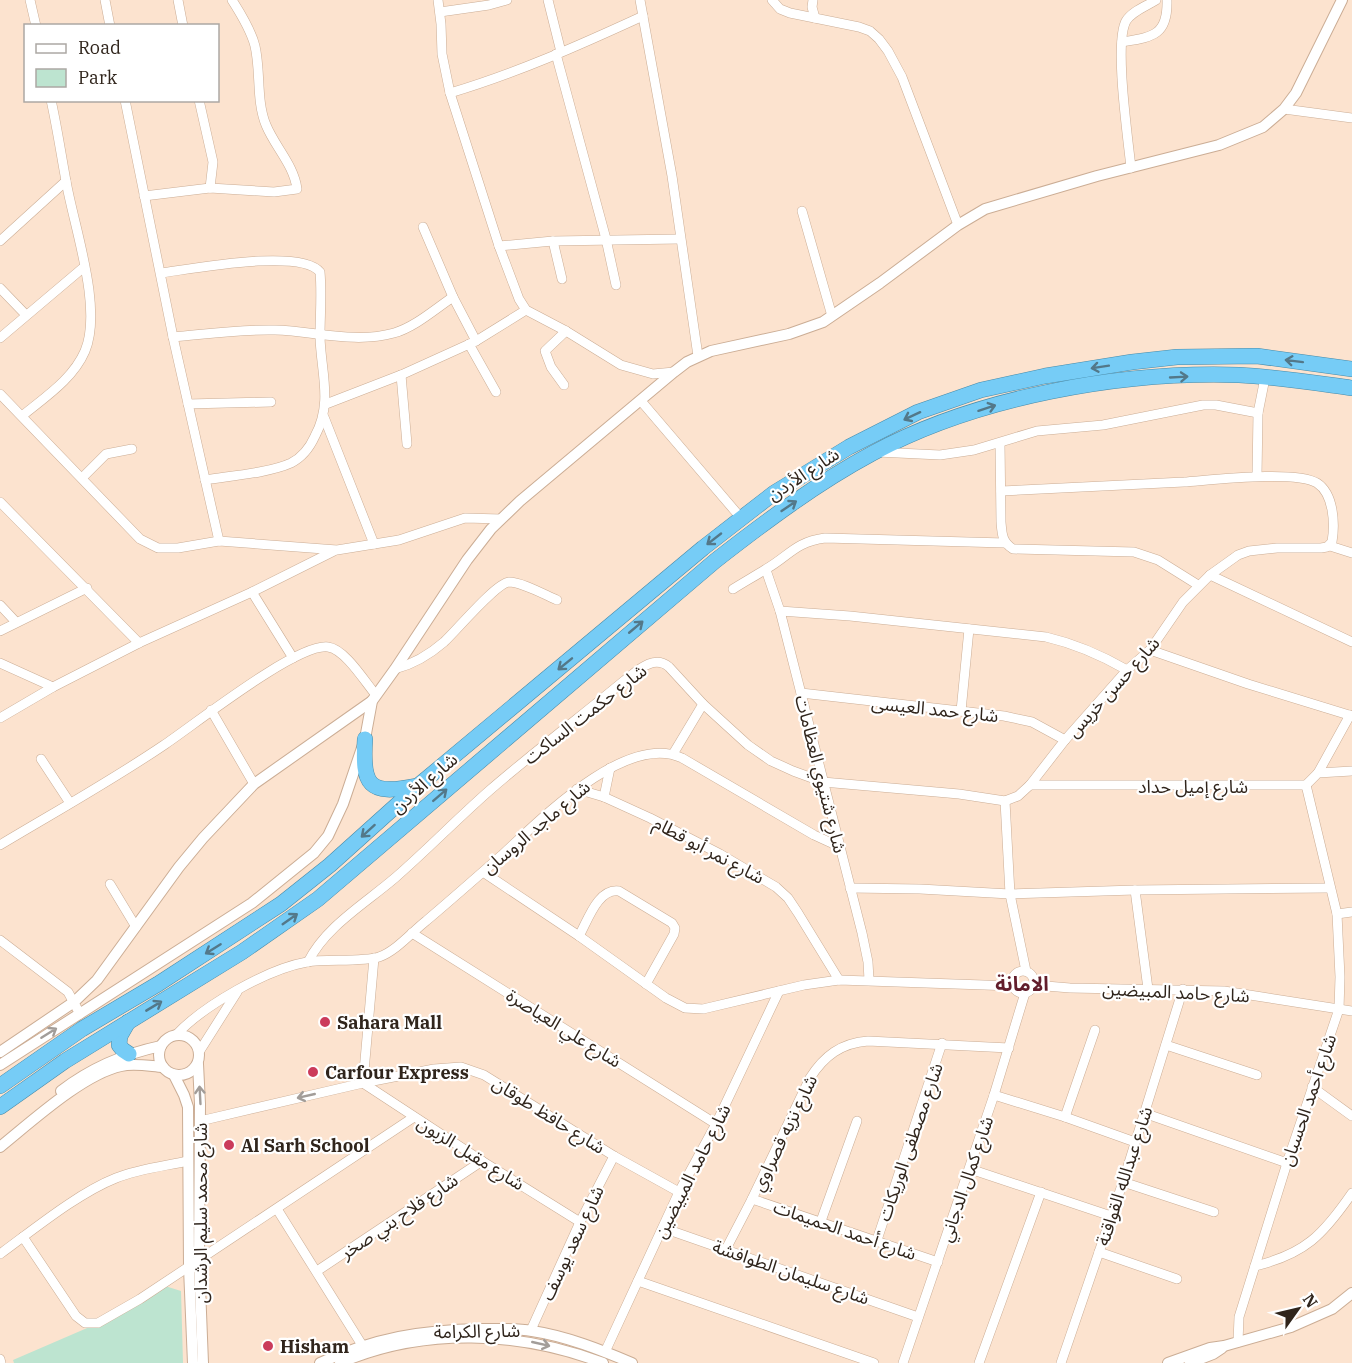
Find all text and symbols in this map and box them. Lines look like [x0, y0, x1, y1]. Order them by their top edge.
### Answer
legend [24, 24, 219, 102]
text: Road [78, 36, 121, 59]
text: Park [78, 66, 118, 89]
one-way arrow [1285, 356, 1304, 367]
one-way arrow [1091, 362, 1110, 373]
one-way arrow [1169, 371, 1189, 382]
one-way arrow [977, 402, 996, 413]
one-way arrow [903, 410, 921, 422]
street label: شارع الأردن [763, 442, 845, 508]
one-way arrow [780, 499, 797, 512]
one-way arrow [706, 533, 722, 546]
one-way arrow [628, 620, 644, 633]
street label: شارع حسن خريس [1062, 632, 1167, 744]
one-way arrow [557, 658, 573, 671]
street label: شارع حكمت الساكت [519, 659, 653, 772]
street label: شارع حمد العيسى [870, 691, 1000, 730]
street label: شارع شتيوي العظامات [787, 693, 852, 856]
street label: شارع الأردن [386, 748, 464, 821]
street label: شارع ماجد الروسان [477, 775, 597, 881]
street label: شارع إميل حداد [1138, 775, 1248, 801]
one-way arrow [432, 788, 447, 802]
street label: شارع نمر أبو قطام [648, 811, 768, 892]
one-way arrow [361, 824, 376, 838]
one-way arrow [281, 913, 297, 925]
one-way arrow [205, 944, 222, 956]
district label: الامانة [995, 970, 1049, 997]
street label: شارع حامد المبيضين [1102, 977, 1250, 1010]
street label: شارع علي العياصرة [501, 983, 626, 1075]
one-way arrow [145, 999, 162, 1011]
place label: Sahara Mall [337, 1011, 442, 1034]
marker: Sahara Mall [318, 1015, 332, 1029]
one-way arrow [41, 1027, 58, 1040]
street label: شارع أحمد الحسبان [1275, 1031, 1344, 1170]
street label: شارع مصطفى الوريكات [872, 1060, 951, 1225]
place label: Carfour Express [325, 1061, 469, 1084]
marker: Carfour Express [306, 1065, 320, 1079]
street label: شارع حافظ طوقان [487, 1071, 610, 1161]
street label: شارع نزيه قصراوي [746, 1071, 825, 1196]
one-way arrow [194, 1085, 205, 1105]
one-way arrow [297, 1091, 316, 1103]
street label: شارع حامد المبيضين [648, 1100, 738, 1243]
street label: شارع عبدالله القواقنة [1091, 1104, 1160, 1249]
street label: شارع مقبل الزبون [411, 1111, 529, 1198]
street label: شارع كمال الدجاني [934, 1113, 1001, 1246]
street label: شارع محمد سليم الرشدان [189, 1123, 215, 1303]
place label: Al Sarh School [241, 1134, 370, 1157]
marker: Al Sarh School [222, 1138, 236, 1152]
street label: شارع فلاح بني صخر [335, 1168, 464, 1267]
street label: شارع سعد يوسف [535, 1182, 611, 1305]
street label: شارع أحمد الحميمات [770, 1195, 919, 1268]
street label: شارع سليمان الطوافشة [709, 1234, 872, 1312]
north arrow [1268, 1279, 1328, 1339]
text: N [1299, 1290, 1322, 1311]
street label: شارع الكرامة [434, 1319, 521, 1346]
place label: Hisham [280, 1335, 350, 1358]
marker: Hisham [261, 1339, 275, 1353]
one-way arrow [531, 1339, 551, 1350]

